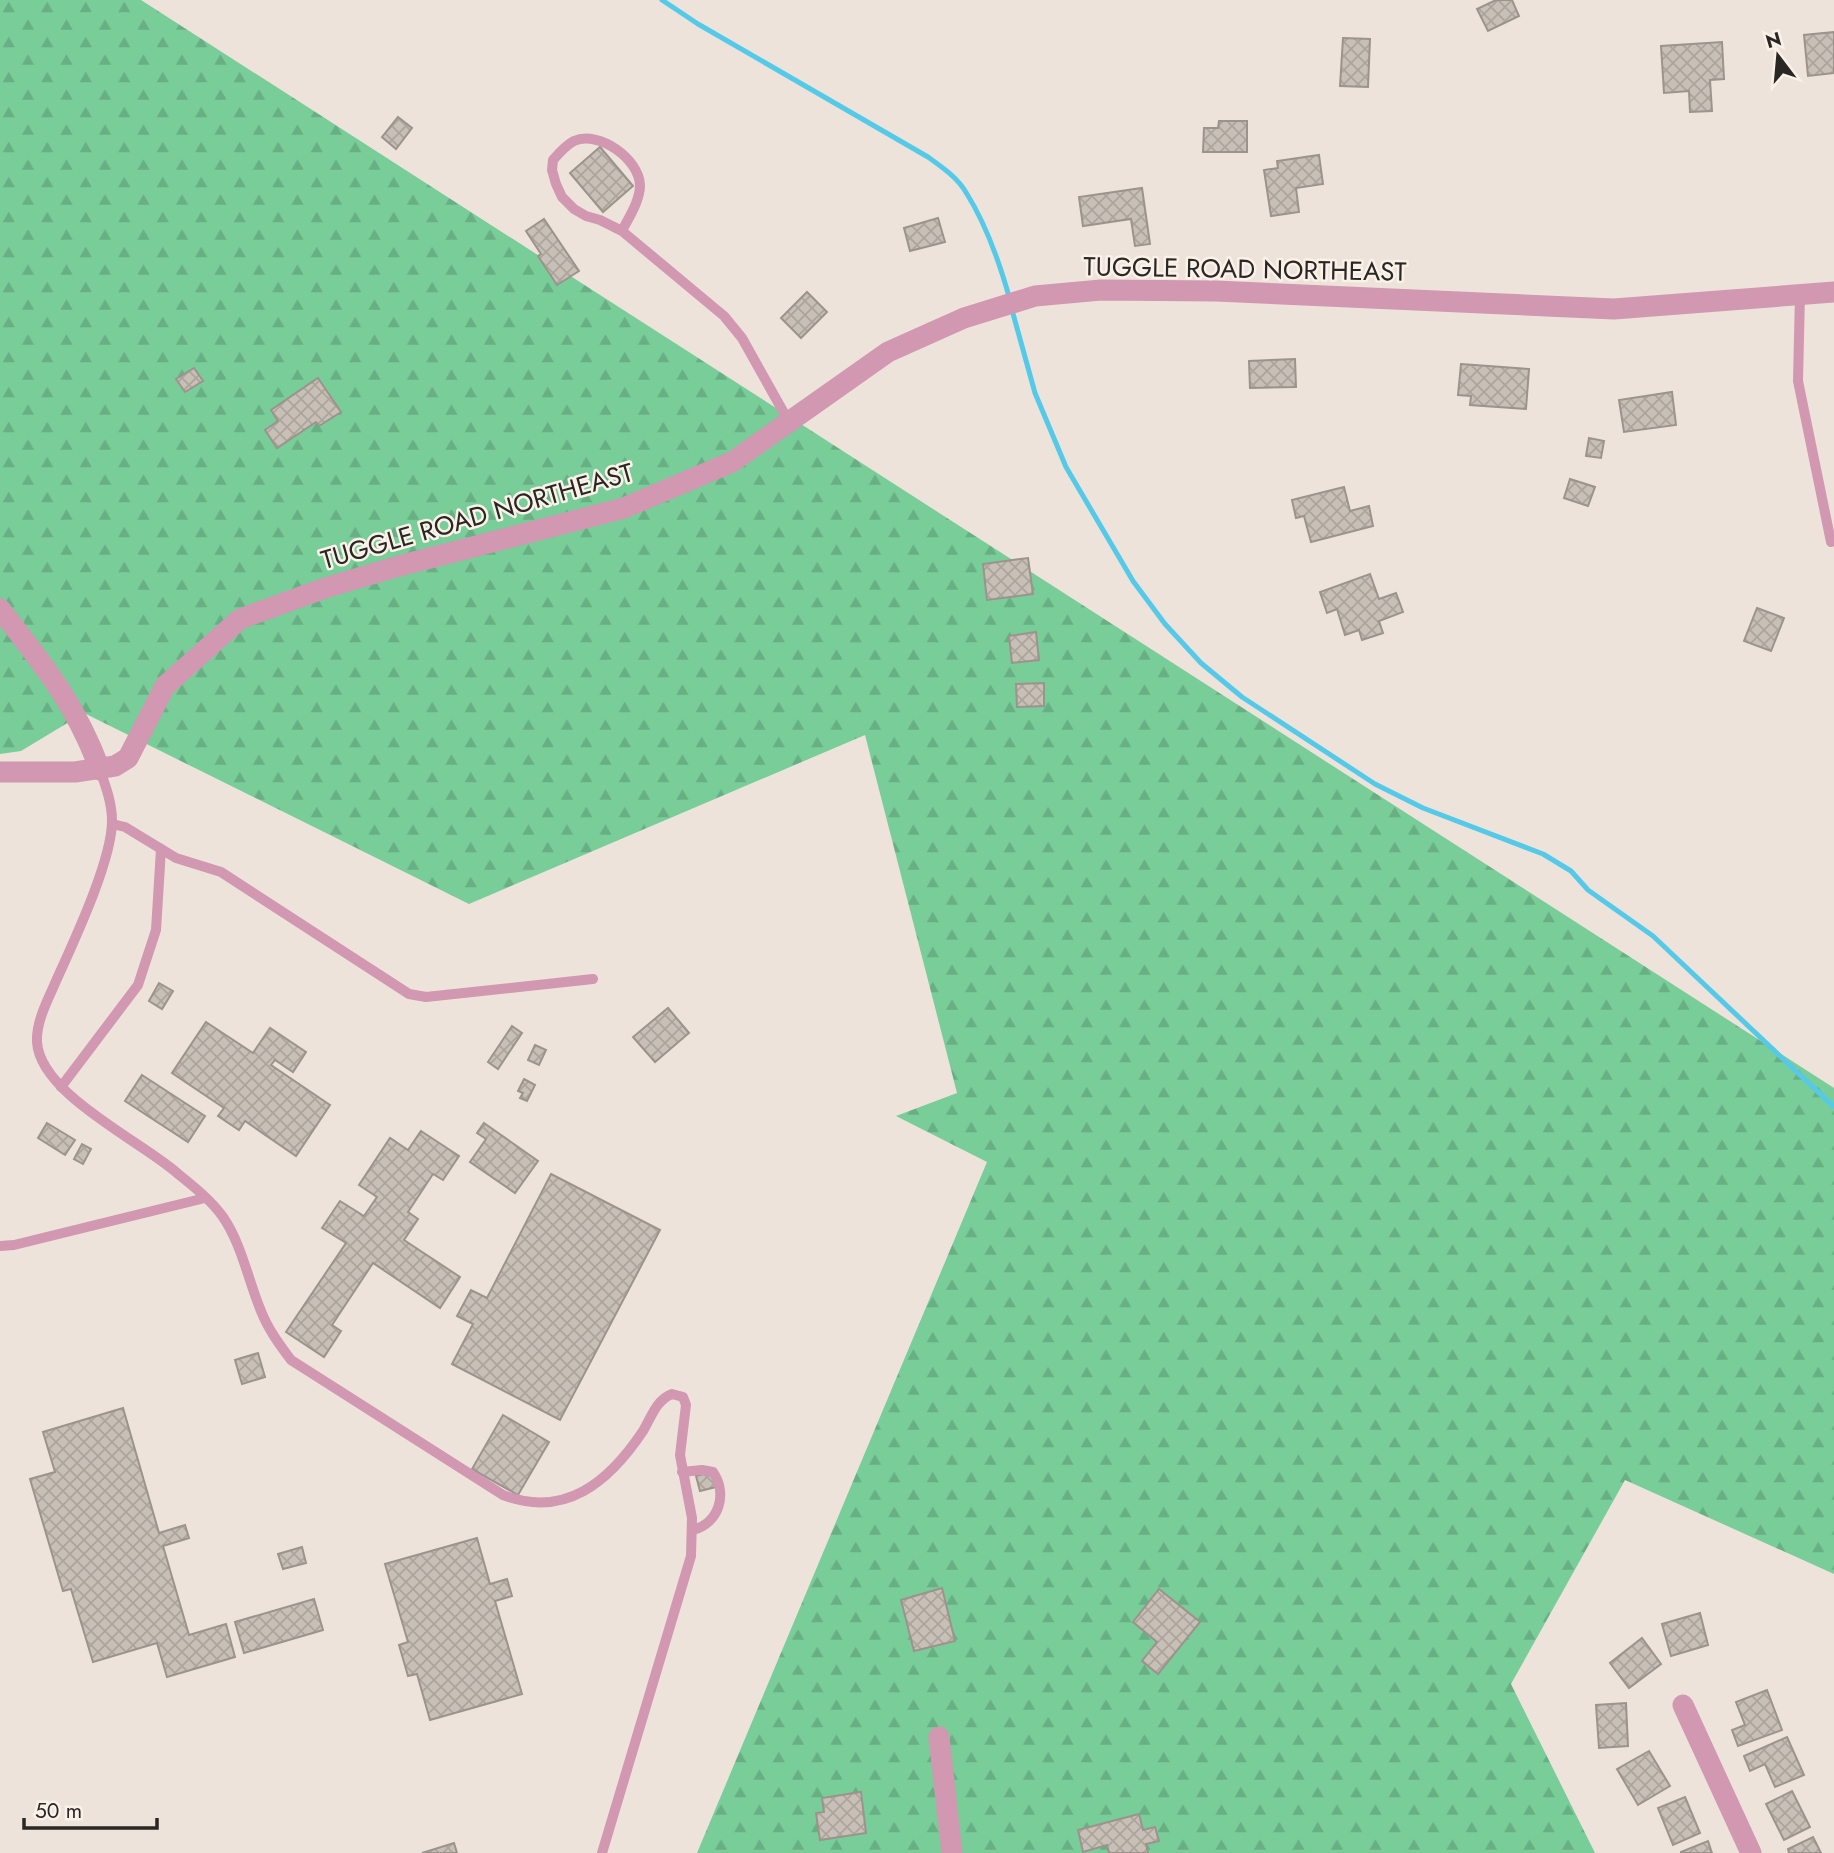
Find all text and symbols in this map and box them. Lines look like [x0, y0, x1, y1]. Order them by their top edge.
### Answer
north arrow [1743, 21, 1813, 91]
text: N [1762, 25, 1784, 55]
street label: TUGGLE ROAD NORTHEAST [1083, 247, 1407, 291]
street label: TUGGLE ROAD NORTHEAST [316, 453, 638, 579]
scale bar [24, 1786, 158, 1830]
text: 50 m [35, 1796, 82, 1826]

